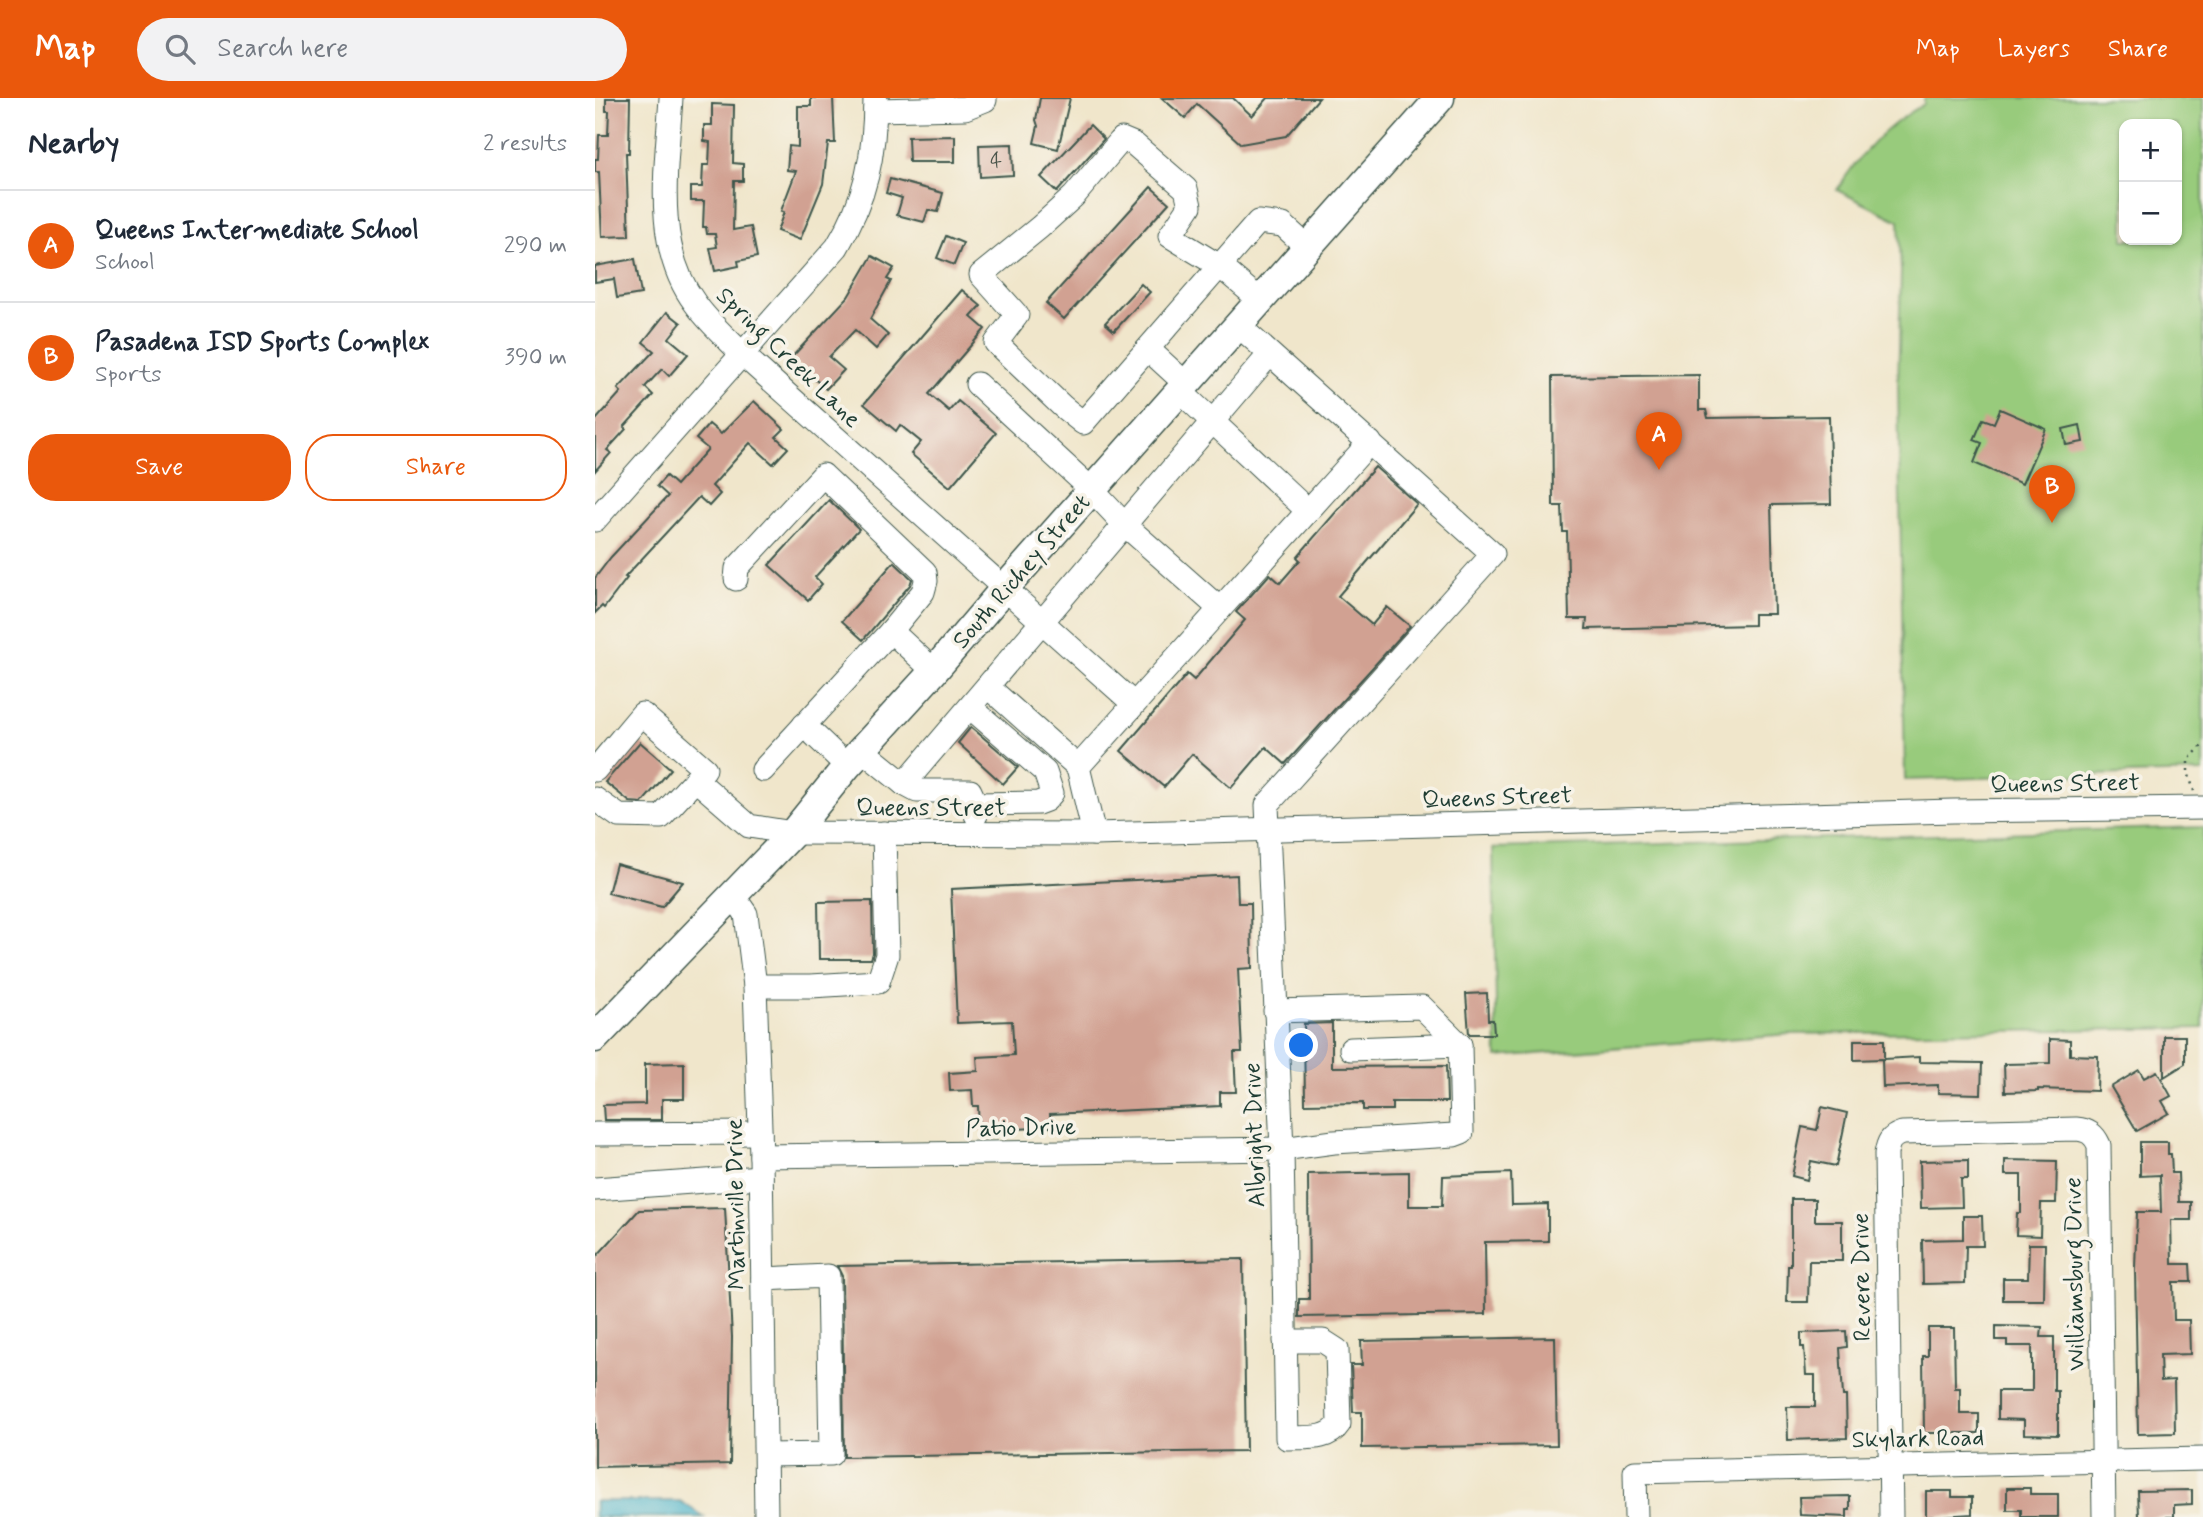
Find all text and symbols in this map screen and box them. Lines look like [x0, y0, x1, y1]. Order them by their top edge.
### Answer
search box [137, 18, 627, 81]
text: Map [35, 27, 95, 71]
icon: search [161, 30, 199, 68]
text: Search here [217, 32, 348, 66]
text: Map [1916, 34, 1960, 65]
text: Layers [1998, 34, 2070, 65]
text: Share [2108, 34, 2168, 65]
map controls [2119, 119, 2182, 245]
button: + [2119, 119, 2182, 182]
text: Nearby [28, 124, 119, 163]
text: 2 results [483, 129, 567, 159]
house number: 4 [990, 147, 1002, 175]
button: − [2119, 182, 2182, 245]
text: Queens Intermediate School [95, 214, 419, 248]
text: A [43, 231, 59, 261]
text: 290 m [504, 231, 567, 261]
text: School [95, 248, 155, 278]
street label: Spring Creek Lane [707, 281, 867, 438]
text: Pasadena ISD Sports Complex [95, 326, 429, 360]
text: B [44, 343, 58, 373]
text: 390 m [505, 343, 567, 373]
text: Sports [95, 360, 162, 390]
pin: A [1636, 412, 1682, 470]
button: Save [28, 434, 291, 501]
button: Share [305, 434, 567, 501]
pin: B [2029, 465, 2075, 523]
street label: South Richey Street [946, 488, 1098, 656]
street label: Queens Street [1990, 768, 2140, 801]
street label: Queens Street [1422, 780, 1573, 817]
street label: Queens Street [856, 793, 1006, 824]
your location [1284, 1028, 1318, 1062]
street label: Albright Drive [1237, 1062, 1274, 1208]
street label: Patio Drive [965, 1112, 1077, 1145]
street label: Martinville Drive [720, 1118, 753, 1290]
street label: Williamsburg Drive [2058, 1177, 2096, 1371]
street label: Revere Drive [1846, 1212, 1879, 1342]
street label: Skylark Road [1851, 1423, 1985, 1456]

